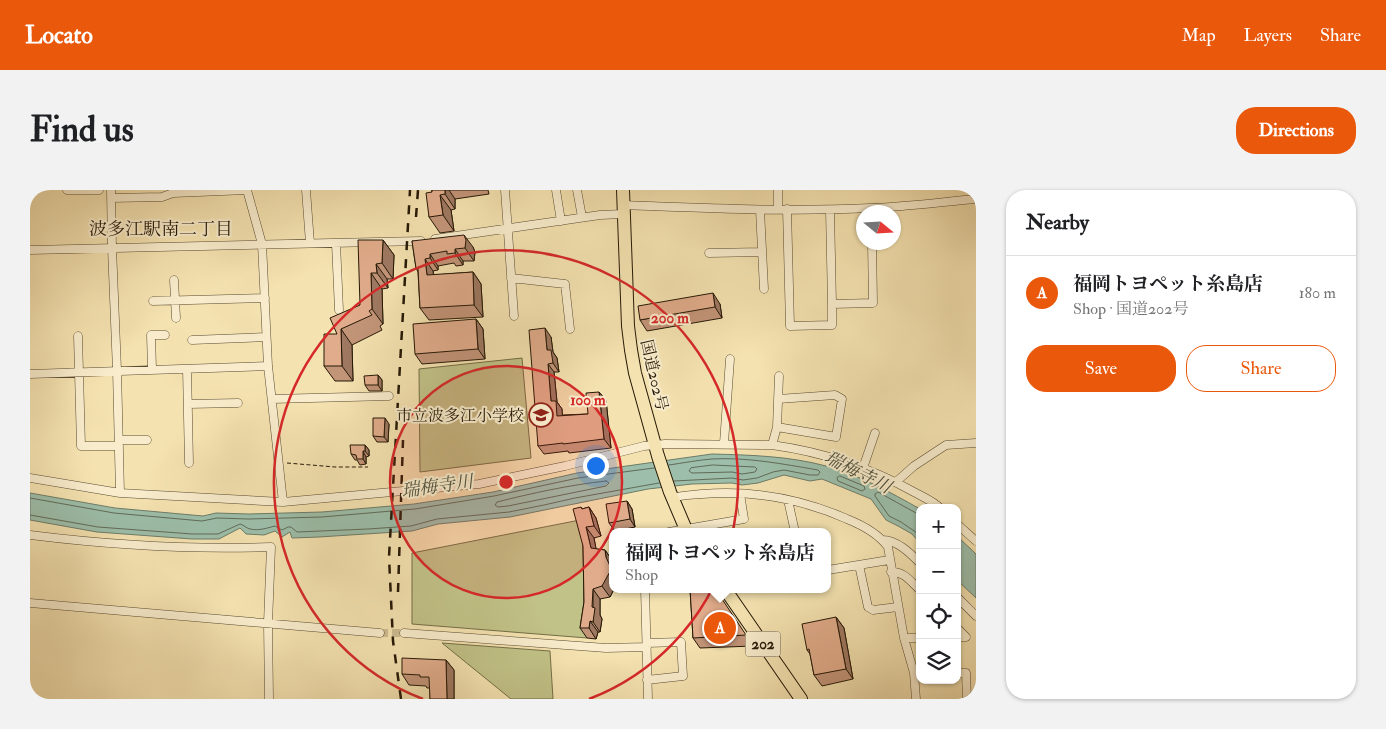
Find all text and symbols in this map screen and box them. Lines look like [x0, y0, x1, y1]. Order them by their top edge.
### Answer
text: Locato [25, 20, 93, 51]
text: Map [1182, 24, 1216, 47]
text: Layers [1244, 24, 1292, 47]
text: Share [1320, 24, 1361, 47]
button: Directions [1236, 107, 1356, 154]
text: Find us [30, 108, 134, 152]
north arrow [856, 205, 901, 250]
text: Nearby [1026, 209, 1089, 236]
district label: 波多江駅南二丁目 [89, 218, 233, 241]
text: 福岡トヨペット糸島店 [1073, 272, 1263, 296]
text: A [1037, 283, 1047, 303]
text: 180 m [1299, 283, 1336, 303]
text: Shop · 国道202号 [1073, 299, 1188, 319]
text: 200 m [651, 309, 689, 328]
street label: 国道202号 [636, 338, 672, 413]
button: Save [1026, 345, 1176, 392]
button: Share [1186, 345, 1336, 392]
text: 100 m [570, 391, 606, 410]
school or university icon: 市立波多江小学校 [528, 402, 554, 428]
place label: 市立波多江小学校 [396, 406, 524, 426]
water label: 瑞梅寺川 [820, 446, 897, 500]
your location [583, 453, 609, 479]
water label: 瑞梅寺川 [400, 470, 476, 503]
centre of rings [497, 473, 515, 491]
map controls [916, 504, 961, 684]
button: + [916, 504, 961, 549]
popup [609, 528, 831, 593]
text: 福岡トヨペット糸島店 [625, 541, 815, 565]
button: − [916, 549, 961, 594]
text: Shop [625, 565, 658, 585]
button: locate [916, 594, 961, 639]
pin: A [704, 609, 736, 647]
road number: 202 [746, 632, 780, 656]
button: layers [916, 639, 961, 684]

